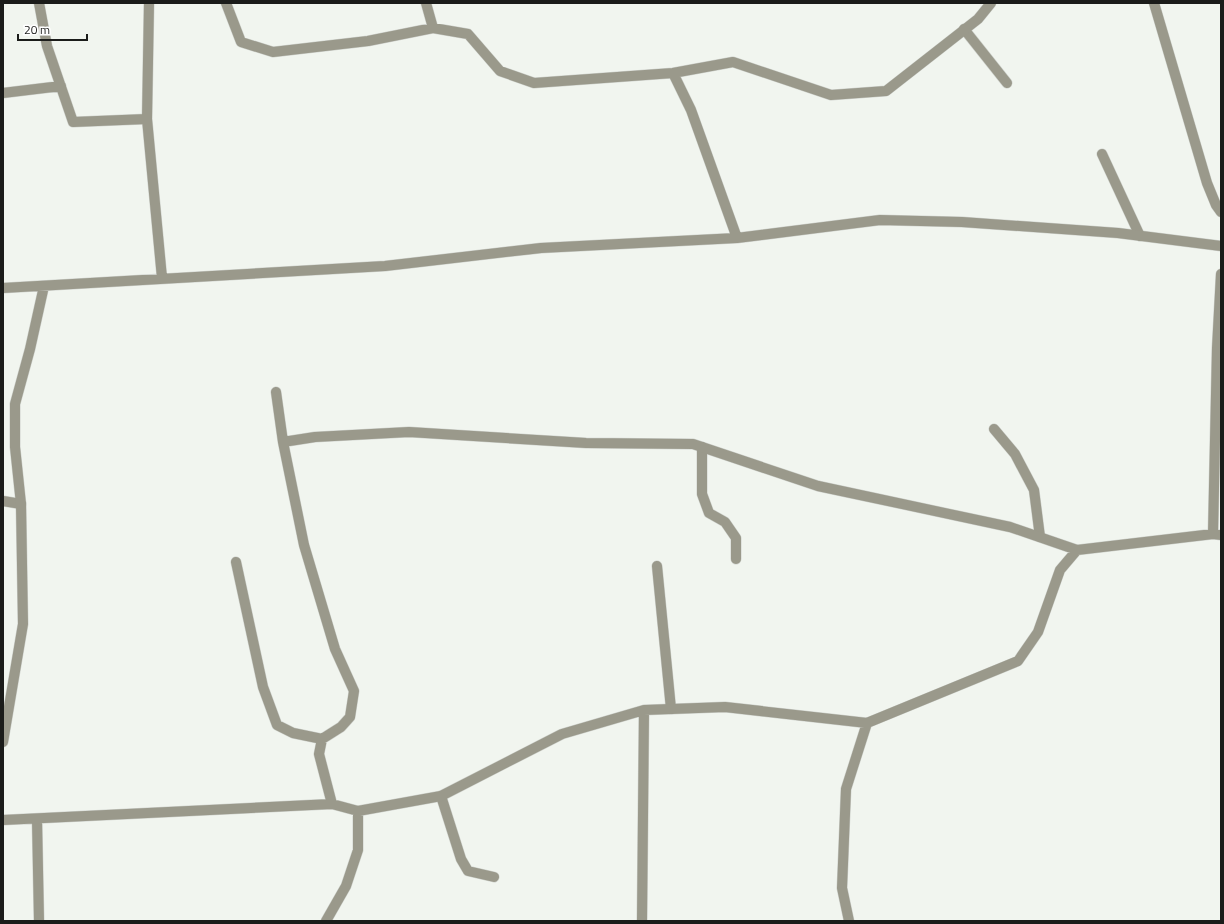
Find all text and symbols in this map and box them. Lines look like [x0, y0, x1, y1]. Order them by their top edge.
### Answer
scale bar [18, 16, 87, 42]
text: 20 m [24, 20, 50, 39]

